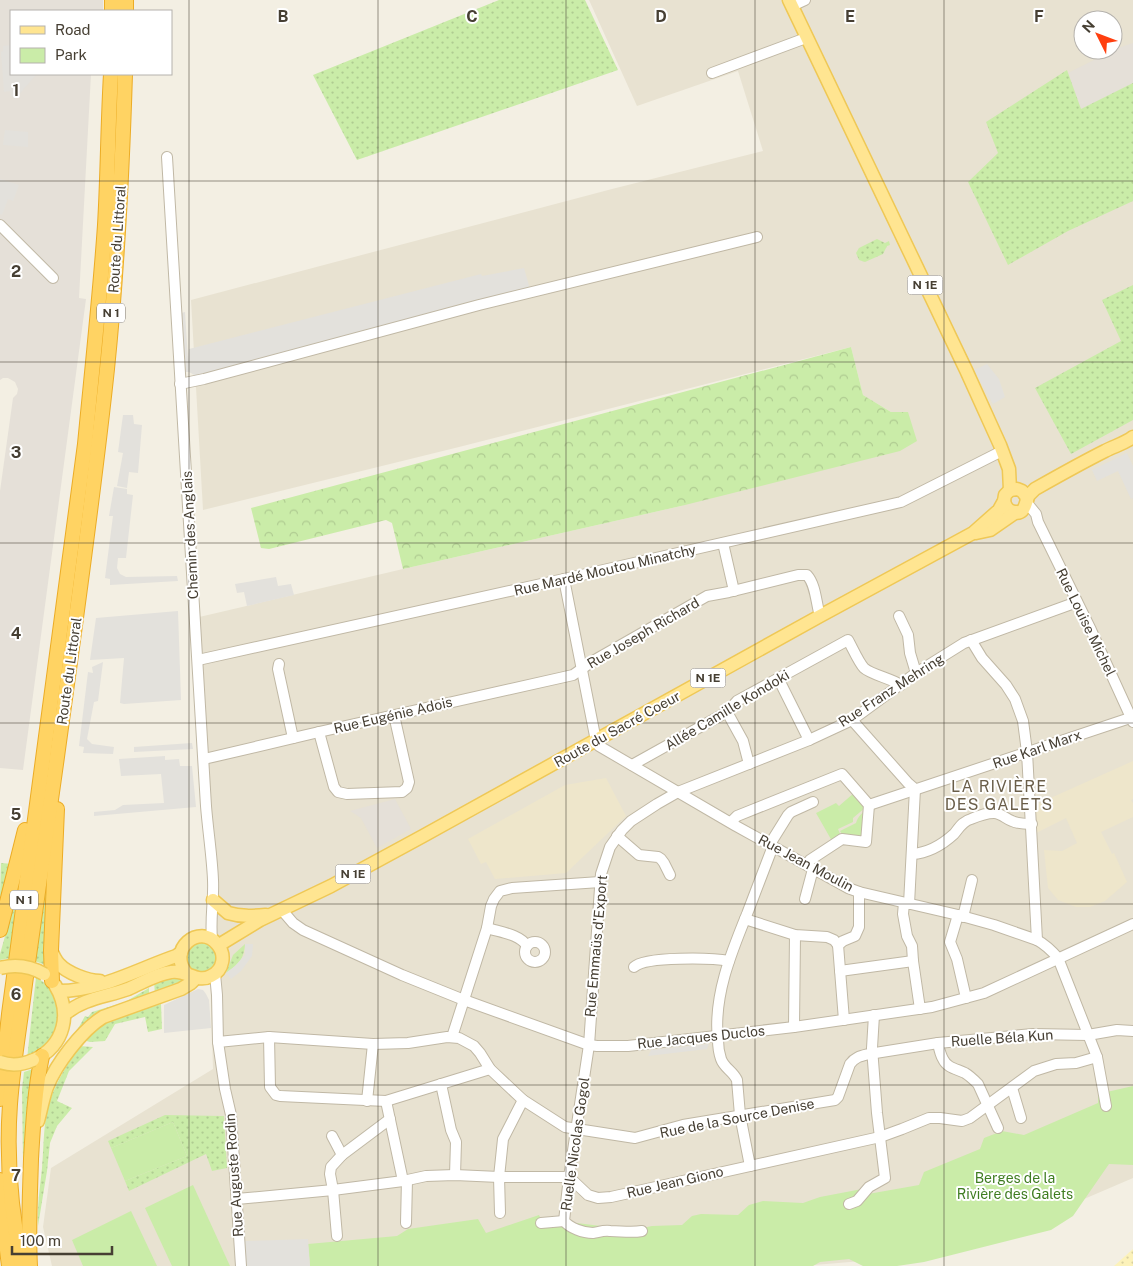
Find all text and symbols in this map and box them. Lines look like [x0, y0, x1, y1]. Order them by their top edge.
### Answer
text: B [278, 7, 289, 26]
text: C [466, 7, 478, 26]
text: D [655, 7, 667, 26]
text: E [845, 7, 855, 26]
text: F [1034, 7, 1044, 26]
legend [10, 10, 172, 75]
north arrow [1073, 10, 1123, 60]
text: N [1079, 17, 1098, 36]
text: Road [55, 21, 91, 38]
text: Park [55, 46, 87, 63]
text: 1 [13, 81, 19, 100]
street label: Route du Littoral [105, 185, 129, 293]
text: 2 [11, 262, 21, 281]
road number: N 1E [908, 276, 942, 294]
road number: N 1 [97, 304, 125, 322]
text: 3 [11, 443, 21, 462]
street label: Chemin des Anglais [179, 470, 201, 600]
street label: Rue Mardé Moutou Minatchy [512, 541, 698, 599]
street label: Rue Louise Michel [1053, 565, 1119, 679]
street label: Rue Joseph Richard [584, 594, 702, 672]
street label: Route du Littoral [54, 616, 84, 726]
text: 4 [11, 624, 22, 643]
street label: Rue Franz Mehring [835, 650, 947, 730]
street label: Allée Camille Kondoki [662, 667, 792, 753]
road number: N 1E [690, 668, 726, 688]
street label: Route du Sacré Coeur [551, 688, 683, 770]
street label: Rue Eugénie Adois [332, 694, 454, 736]
street label: Rue Karl Marx [991, 726, 1084, 772]
district label: LA RIVIÈRE DES GALETS [945, 776, 1053, 814]
text: 5 [11, 805, 22, 824]
street label: Rue Jean Moulin [756, 831, 856, 895]
road number: N 1E [336, 864, 370, 884]
street label: Rue Emmaüs d'Export [582, 874, 610, 1018]
road number: N 1 [10, 890, 38, 910]
text: 6 [11, 985, 21, 1004]
street label: Rue Jacques Duclos [636, 1022, 766, 1052]
street label: Ruelle Béla Kun [950, 1026, 1054, 1050]
street label: Ruelle Nicolas Gogol [558, 1076, 592, 1212]
street label: Rue de la Source Denise [658, 1095, 816, 1141]
street label: Rue Auguste Rodin [222, 1113, 246, 1237]
street label: Rue Jean Giono [625, 1163, 725, 1201]
text: 7 [11, 1166, 21, 1185]
park label: Berges de la Rivière des Galets [957, 1170, 1073, 1202]
scale bar [12, 1224, 112, 1256]
text: 100 m [20, 1232, 61, 1249]

